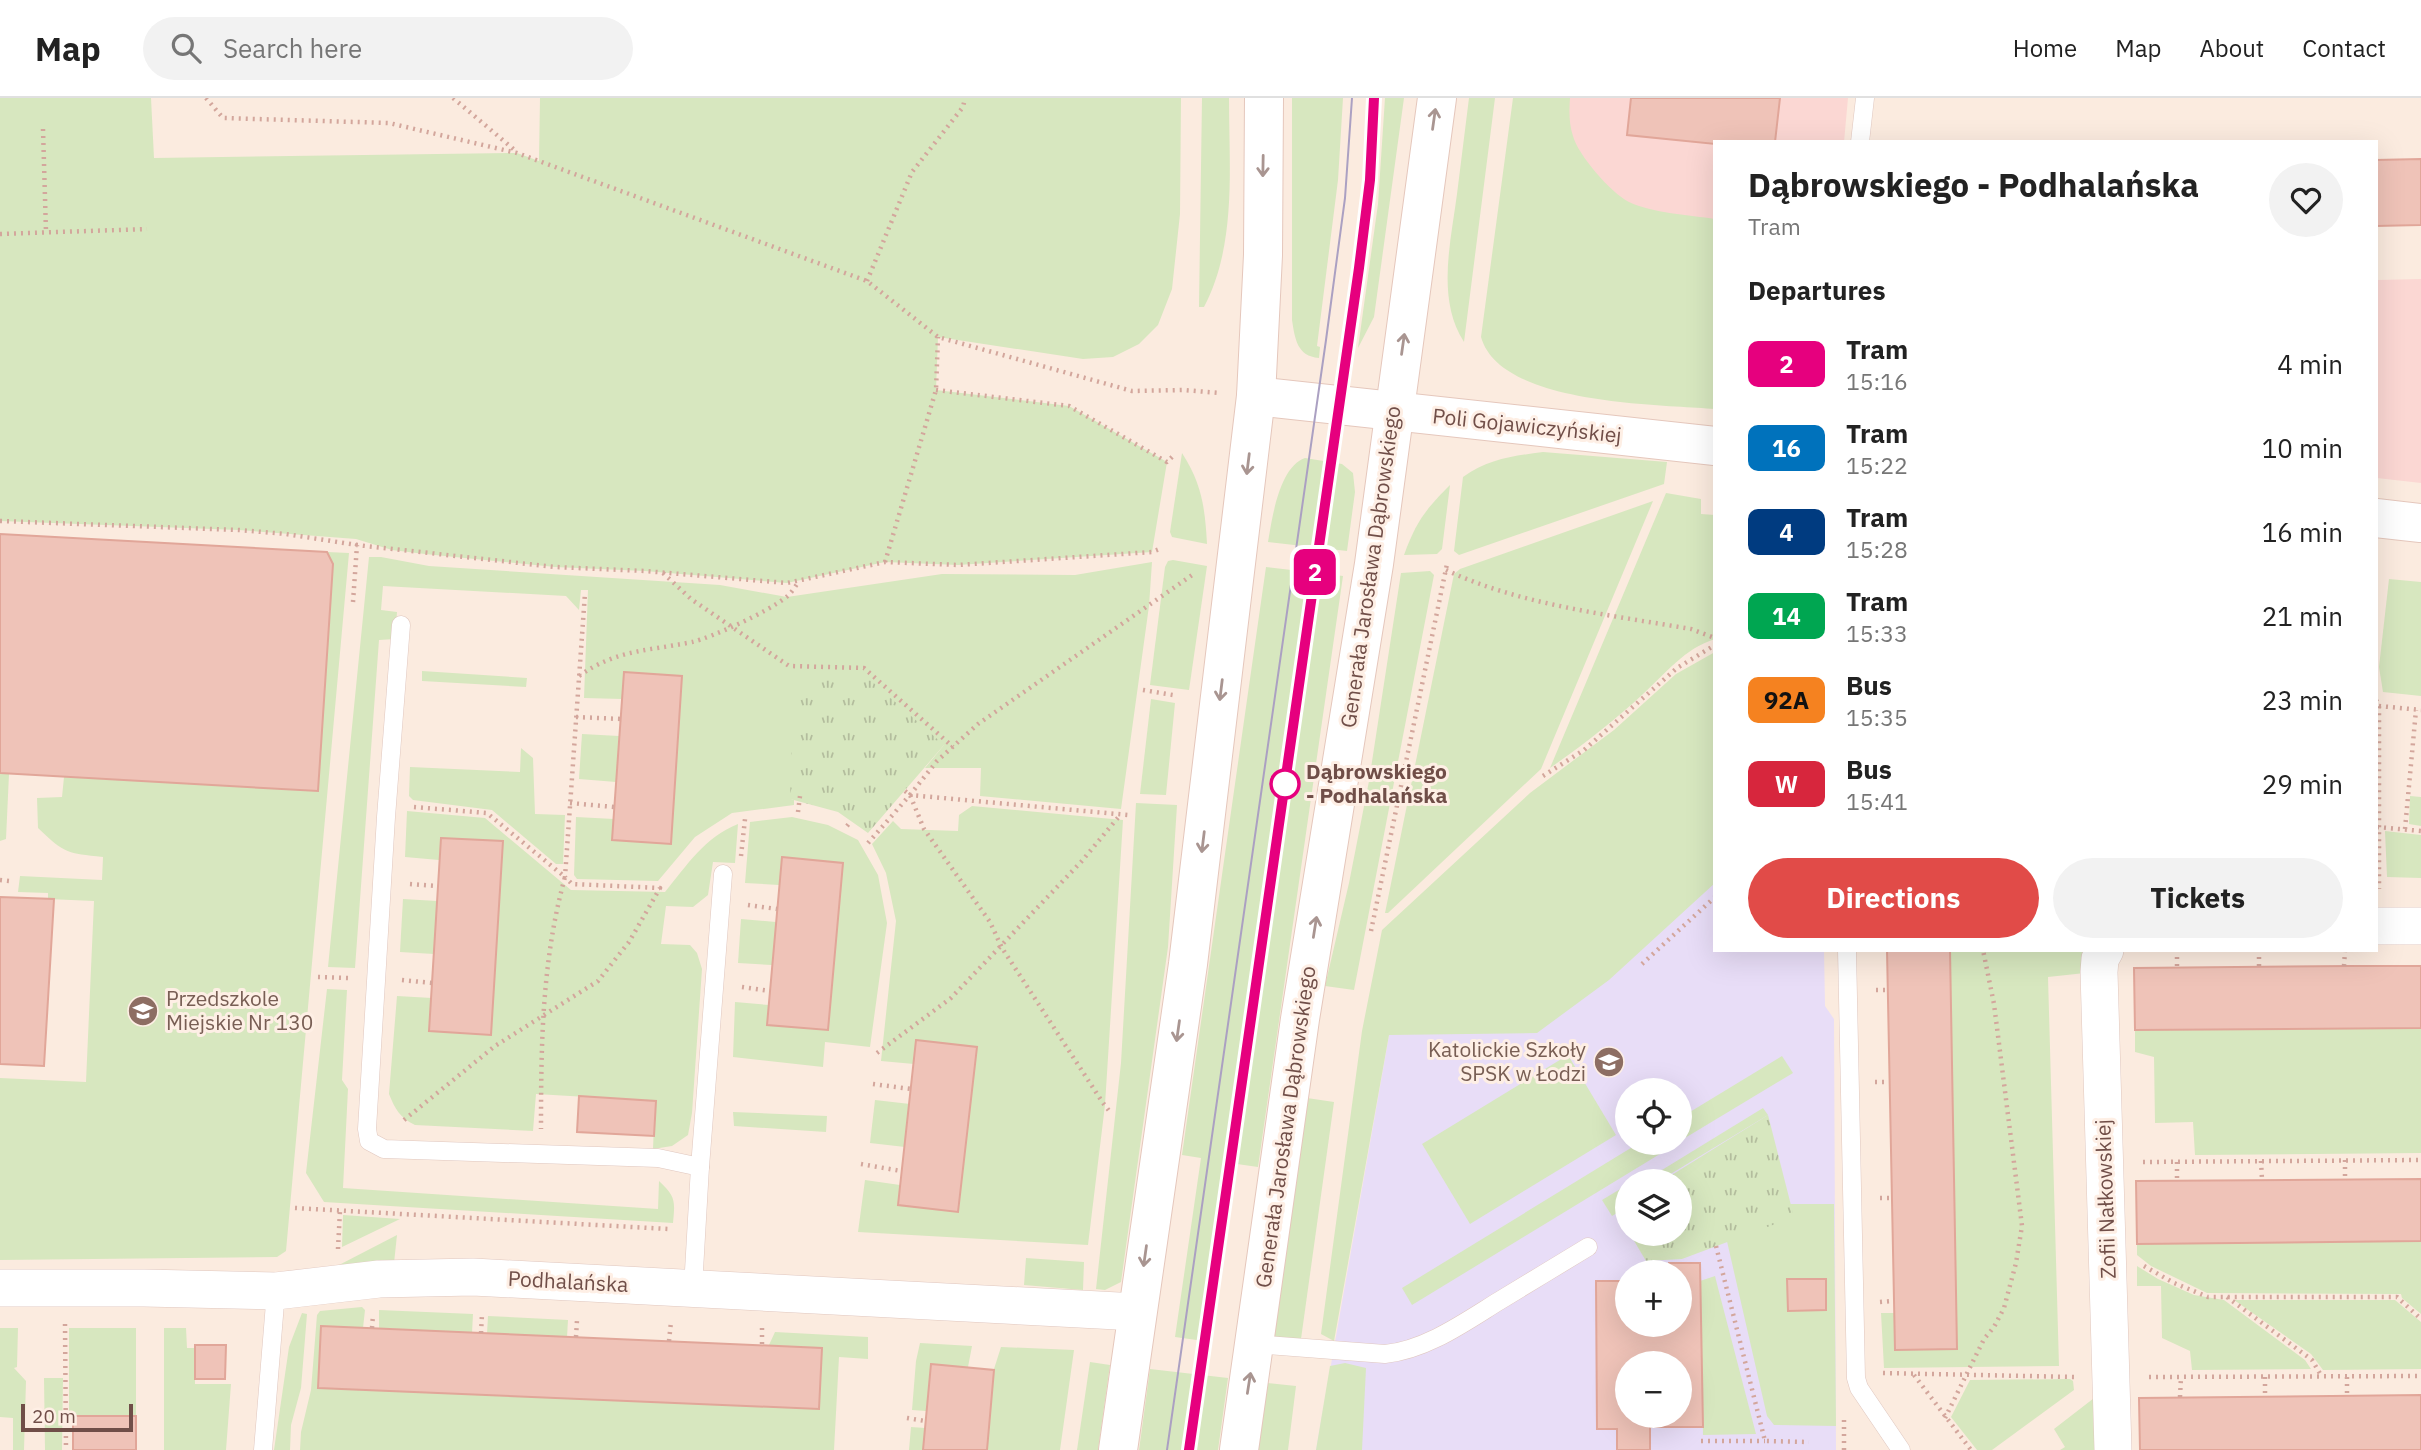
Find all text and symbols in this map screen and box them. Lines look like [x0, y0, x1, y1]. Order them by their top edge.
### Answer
search box [143, 17, 633, 80]
text: Map [35, 27, 101, 70]
icon: search [167, 29, 205, 67]
text: Search here [223, 31, 362, 65]
text: Home [2013, 32, 2077, 64]
text: Map [2115, 32, 2161, 64]
text: About [2199, 32, 2264, 64]
text: Contact [2302, 32, 2386, 64]
one-way arrow [1427, 108, 1440, 131]
one-way arrow [1256, 154, 1270, 177]
text: Dąbrowskiego - Podhalańska [1748, 163, 2199, 206]
button: heart [2269, 163, 2343, 237]
text: Tram [1748, 211, 1801, 241]
text: Departures [1748, 273, 1886, 307]
text: Tram [1846, 332, 1908, 366]
one-way arrow [1397, 333, 1410, 356]
text: 4 min [2277, 347, 2343, 381]
text: 2 [1779, 348, 1794, 380]
text: 15:16 [1846, 366, 1908, 396]
street label: Poli Gojawiczyńskiej [1431, 401, 1623, 449]
street label: Generała Jarosława Dąbrowskiego [1334, 404, 1406, 730]
text: Tram [1846, 416, 1908, 450]
text: 10 min [2262, 431, 2343, 465]
text: 16 [1772, 432, 1801, 464]
text: 15:22 [1846, 450, 1908, 480]
one-way arrow [1242, 452, 1255, 475]
text: Tram [1846, 500, 1908, 534]
text: 16 min [2262, 515, 2343, 549]
text: 4 [1779, 516, 1794, 548]
text: 15:28 [1846, 534, 1908, 564]
line badge: 2 [1292, 549, 1338, 595]
text: 2 [1308, 556, 1322, 588]
text: Tram [1846, 584, 1908, 618]
text: 21 min [2262, 599, 2343, 633]
text: 14 [1772, 600, 1801, 632]
text: 15:33 [1846, 618, 1908, 648]
text: Bus [1846, 668, 1892, 702]
one-way arrow [1215, 678, 1228, 701]
text: 23 min [2262, 683, 2343, 717]
text: 92A [1764, 684, 1809, 716]
text: 15:35 [1846, 702, 1908, 732]
text: Bus [1846, 752, 1892, 786]
place label: Dąbrowskiego - Podhalańska [1306, 757, 1447, 809]
text: 29 min [2262, 767, 2343, 801]
text: W [1775, 768, 1798, 800]
marker: Dąbrowskiego - Podhalańska [1270, 769, 1300, 799]
text: 15:41 [1846, 786, 1908, 816]
one-way arrow [1196, 830, 1209, 852]
button: Directions [1748, 858, 2039, 938]
button: Tickets [2053, 858, 2343, 938]
one-way arrow [1308, 916, 1321, 939]
street label: Generała Jarosława Dąbrowskiego [1249, 964, 1321, 1290]
place label: Przedszkole Miejskie Nr 130 [166, 984, 313, 1036]
school or university icon: Przedszkole Miejskie Nr 130 [126, 994, 160, 1028]
one-way arrow [1171, 1019, 1184, 1042]
place label: Katolickie Szkoły SPSK w Łodzi [1428, 1035, 1587, 1087]
school or university icon: Katolickie Szkoły SPSK w Łodzi [1592, 1045, 1626, 1079]
map controls [1615, 1078, 1692, 1428]
button: locate [1615, 1078, 1692, 1155]
street label: Zofii Nałkowskiej [2088, 1119, 2122, 1279]
button: layers [1615, 1169, 1692, 1246]
one-way arrow [1138, 1245, 1151, 1267]
button: + [1615, 1260, 1692, 1337]
street label: Podhalańska [507, 1264, 629, 1298]
button: − [1615, 1351, 1692, 1428]
one-way arrow [1243, 1372, 1256, 1394]
scale bar [21, 1401, 133, 1433]
text: 20 m [32, 1404, 76, 1428]

